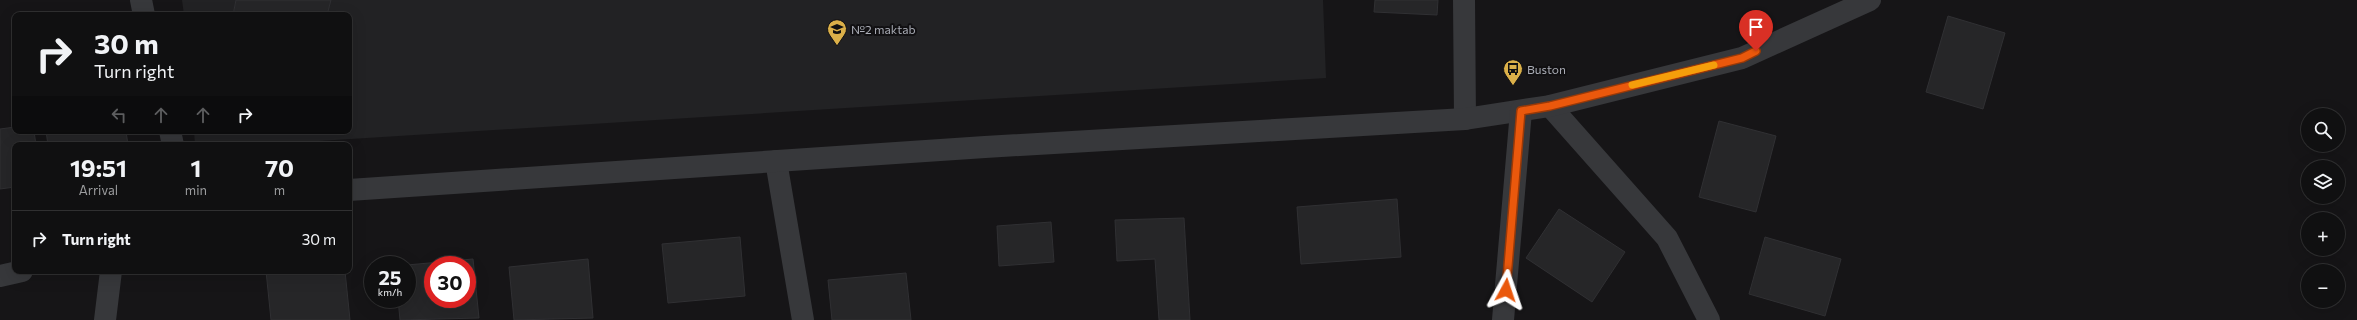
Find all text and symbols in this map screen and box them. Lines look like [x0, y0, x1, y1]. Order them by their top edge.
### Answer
pin [1739, 10, 1773, 51]
icon: arrive [1745, 16, 1767, 38]
school or university icon: №2 maktab [826, 18, 848, 46]
place label: №2 maktab [851, 22, 916, 36]
text: 30 m [94, 26, 159, 60]
icon: right [28, 28, 80, 80]
bus stop icon: Buston [1502, 58, 1524, 86]
text: Turn right [94, 60, 174, 82]
place label: Buston [1527, 62, 1566, 76]
icon: left [108, 104, 130, 126]
icon: ahead [150, 104, 172, 126]
icon: ahead [192, 104, 214, 126]
icon: right [234, 104, 256, 126]
map controls [2301, 108, 2345, 308]
button: search [2301, 108, 2345, 152]
text: 19:51 [70, 153, 127, 182]
text: 1 [190, 153, 201, 182]
text: 70 [265, 153, 294, 182]
button: layers [2301, 160, 2345, 204]
text: Arrival [79, 182, 118, 198]
text: min [185, 182, 207, 198]
text: m [274, 182, 285, 198]
button: + [2301, 212, 2345, 256]
icon: right [28, 228, 50, 250]
text: Turn right [62, 230, 131, 248]
text: 30 m [302, 230, 336, 248]
speed limit sign: 30 [424, 256, 476, 308]
button: − [2301, 264, 2345, 308]
text: 25 [378, 265, 402, 289]
position arrow [1485, 269, 1527, 311]
text: km/h [378, 286, 402, 298]

